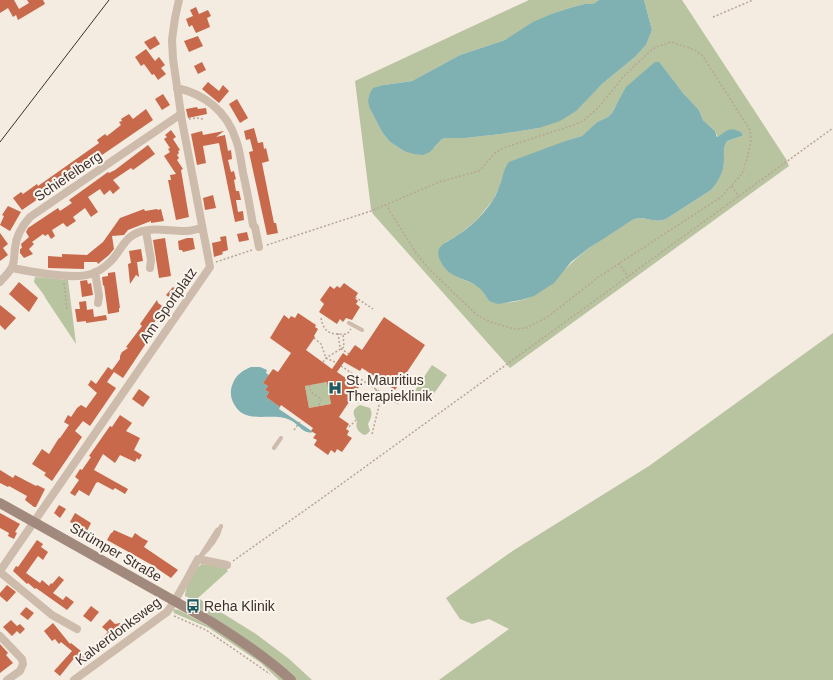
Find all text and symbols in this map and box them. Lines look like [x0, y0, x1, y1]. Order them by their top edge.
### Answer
street label: Schiefelberg [31, 148, 105, 204]
street label: Am Sportplatz [136, 264, 200, 346]
place label: St. Mauritius Therapieklinik [346, 372, 433, 404]
hospital icon: St. Mauritius Therapieklinik [327, 380, 343, 396]
street label: Strümper Straße [67, 519, 165, 585]
street label: Kalverdonksweg [72, 594, 164, 668]
bus stop icon: Reha Klinik [185, 598, 201, 614]
place label: Reha Klinik [204, 598, 276, 614]

